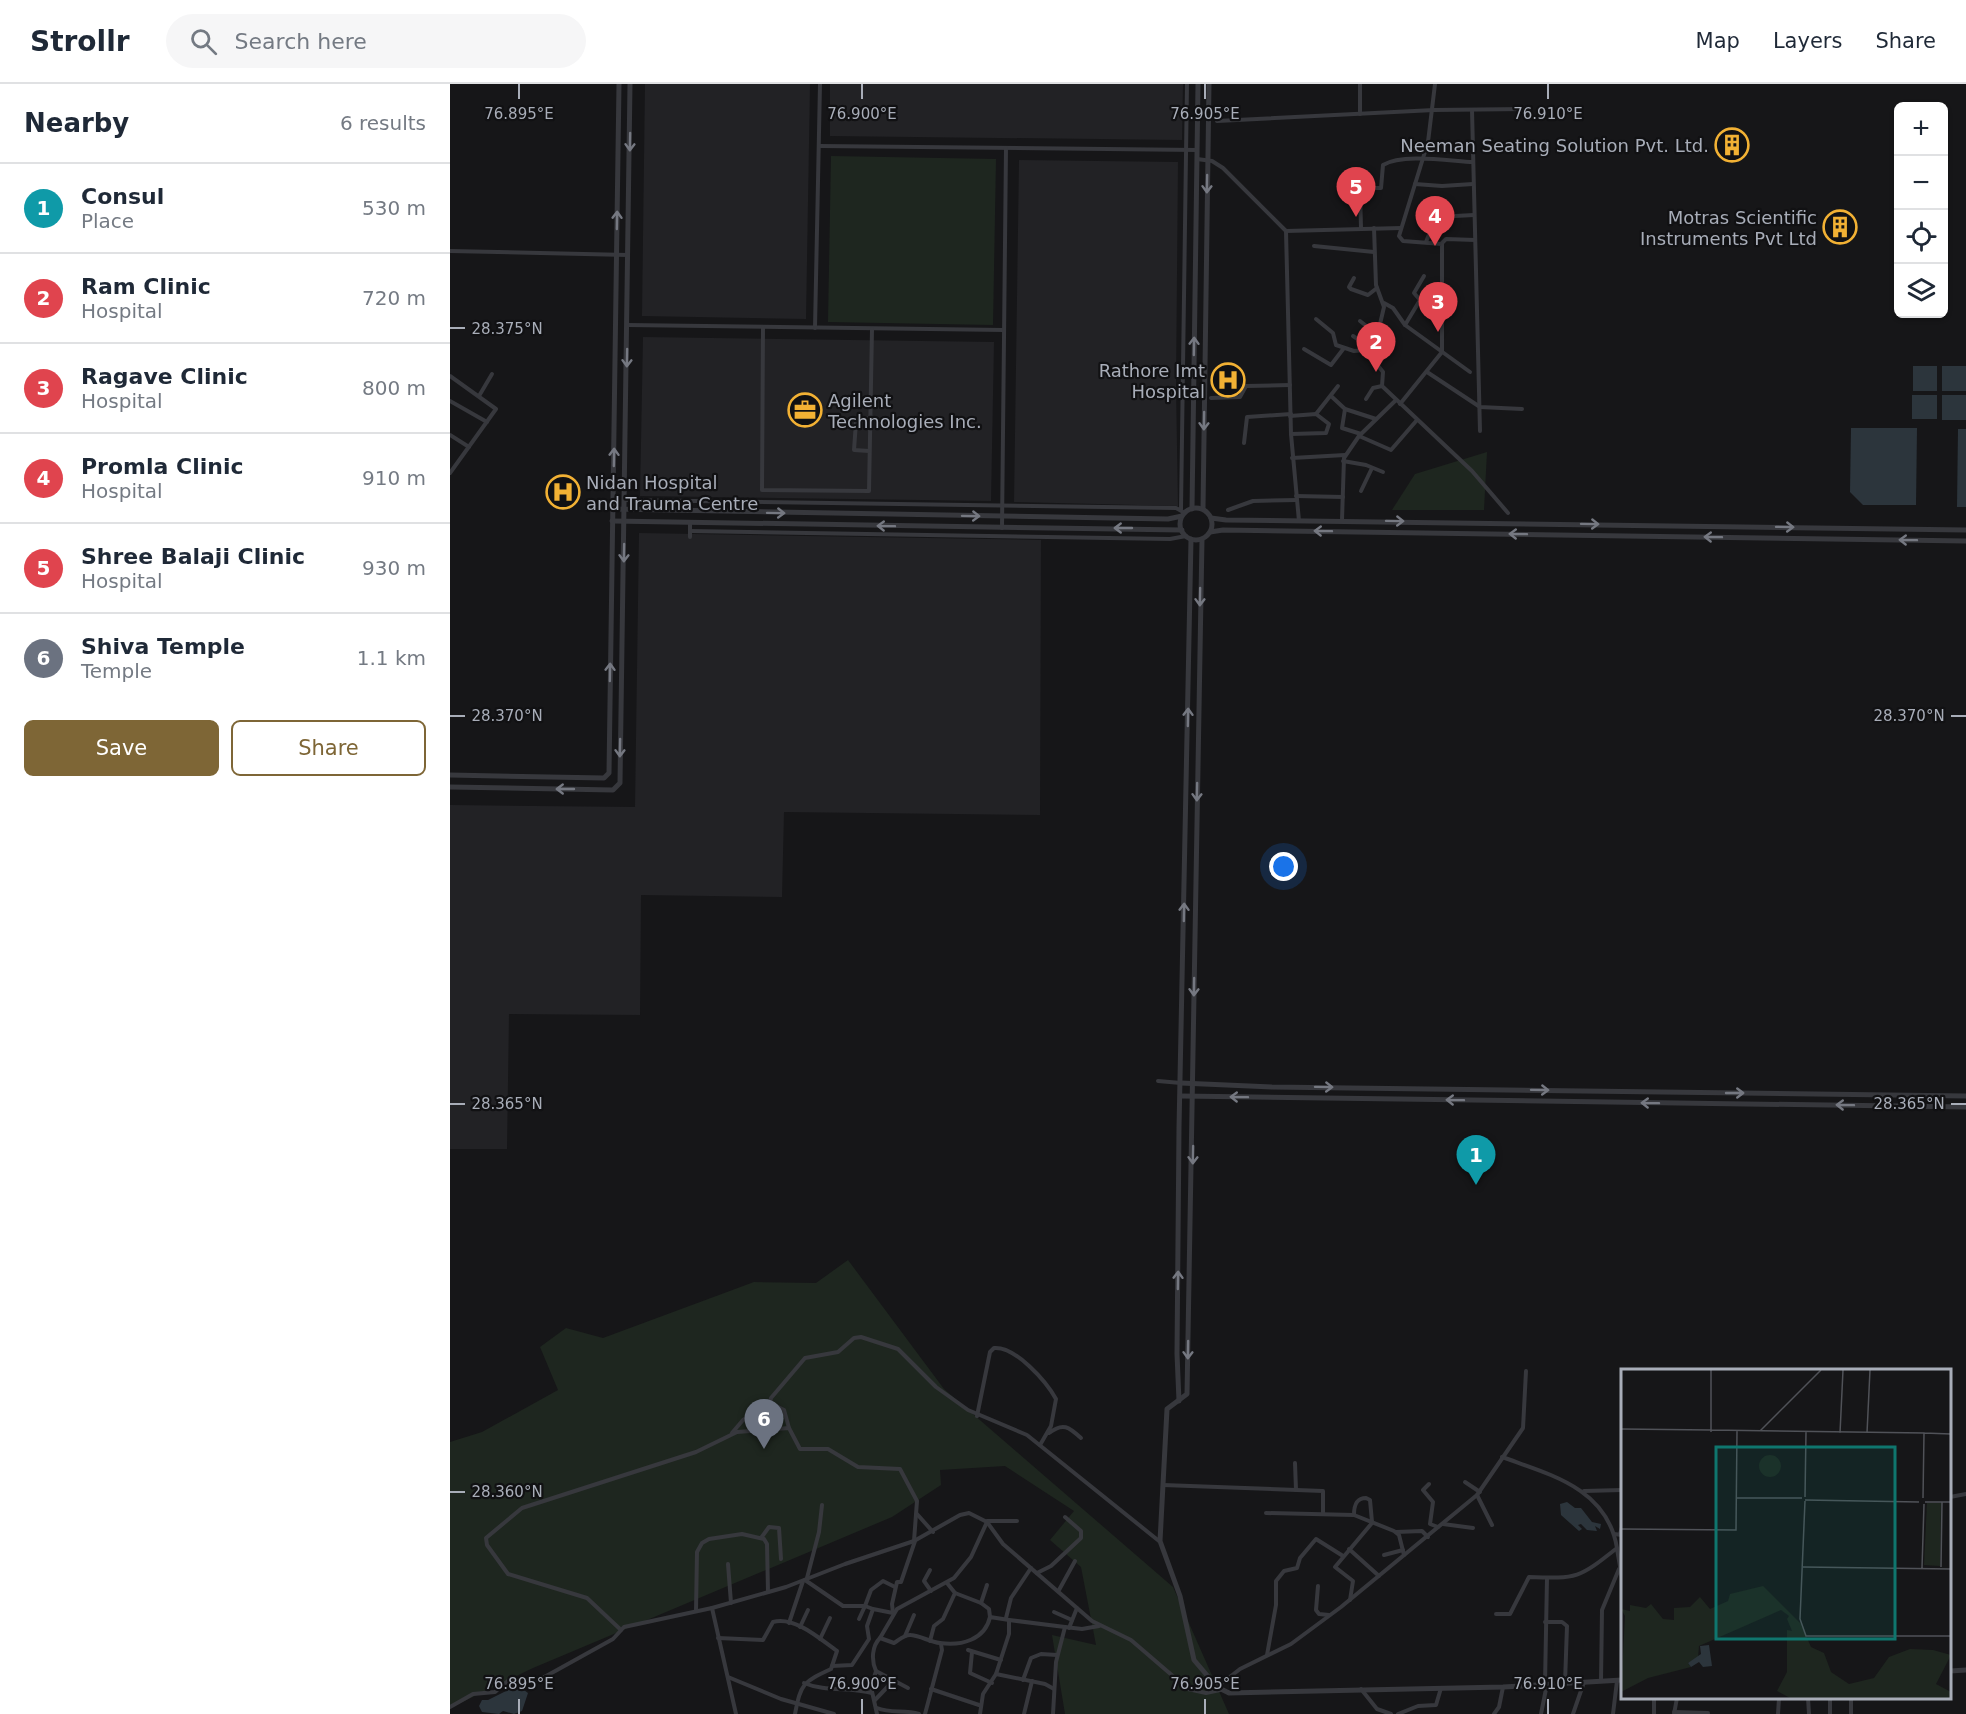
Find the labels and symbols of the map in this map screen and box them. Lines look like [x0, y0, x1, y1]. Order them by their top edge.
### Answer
text: 76.895°E [484, 105, 554, 123]
text: 76.900°E [827, 105, 897, 123]
text: 76.905°E [1170, 105, 1240, 123]
text: 76.910°E [1513, 105, 1583, 123]
building icon: Neeman Seating Solution Pvt. Ltd. [1714, 127, 1750, 163]
one-way arrow [624, 132, 636, 152]
place label: Neeman Seating Solution Pvt. Ltd. [1400, 135, 1709, 156]
pin: 5 [1336, 168, 1376, 217]
one-way arrow [1201, 174, 1212, 194]
pin: 4 [1416, 196, 1454, 246]
place label: Motras Scientific Instruments Pvt Ltd [1640, 207, 1817, 249]
building icon: Motras Scientific Instruments Pvt Ltd [1822, 209, 1858, 245]
one-way arrow [611, 210, 623, 230]
pin: 3 [1418, 282, 1458, 332]
text: 28.375°N [471, 320, 543, 338]
pin: 2 [1356, 322, 1396, 372]
one-way arrow [1189, 336, 1200, 356]
one-way arrow [621, 348, 633, 368]
place label: Rathore Imt Hospital [1099, 360, 1205, 402]
hospital icon: Rathore Imt Hospital [1210, 362, 1246, 398]
place label: Agilent Technologies Inc. [827, 390, 982, 432]
office icon: Agilent Technologies Inc. [787, 392, 823, 428]
one-way arrow [1198, 411, 1210, 431]
one-way arrow [608, 447, 619, 467]
place label: Nidan Hospital and Trauma Centre [586, 472, 758, 514]
hospital icon: Nidan Hospital and Trauma Centre [545, 474, 581, 510]
one-way arrow [765, 508, 785, 519]
one-way arrow [960, 511, 980, 522]
one-way arrow [1385, 515, 1405, 527]
one-way arrow [1580, 519, 1600, 530]
one-way arrow [877, 520, 897, 532]
one-way arrow [1775, 521, 1795, 533]
one-way arrow [1114, 522, 1134, 534]
one-way arrow [1313, 525, 1333, 537]
one-way arrow [1508, 529, 1528, 540]
one-way arrow [1703, 532, 1723, 543]
one-way arrow [1898, 535, 1918, 546]
one-way arrow [618, 543, 630, 563]
one-way arrow [1194, 586, 1205, 606]
one-way arrow [604, 663, 616, 683]
text: 28.370°N [471, 707, 543, 725]
one-way arrow [1182, 707, 1194, 727]
text: 28.370°N [1873, 707, 1945, 725]
one-way arrow [614, 738, 626, 758]
one-way arrow [1191, 781, 1203, 801]
one-way arrow [555, 783, 575, 795]
your location [1269, 852, 1298, 881]
one-way arrow [1178, 902, 1190, 922]
one-way arrow [1189, 976, 1200, 996]
one-way arrow [1313, 1082, 1333, 1093]
one-way arrow [1529, 1085, 1549, 1096]
one-way arrow [1724, 1087, 1744, 1099]
one-way arrow [1229, 1091, 1249, 1103]
one-way arrow [1445, 1094, 1465, 1106]
text: 28.365°N [471, 1095, 543, 1113]
text: 28.365°N [1873, 1095, 1945, 1113]
one-way arrow [1640, 1097, 1660, 1108]
one-way arrow [1835, 1099, 1855, 1111]
pin: 1 [1456, 1136, 1496, 1185]
one-way arrow [1187, 1144, 1198, 1164]
one-way arrow [1172, 1270, 1183, 1290]
one-way arrow [1182, 1339, 1194, 1359]
inset map [1621, 1369, 1951, 1699]
pin: 6 [744, 1400, 784, 1449]
text: 28.360°N [471, 1483, 543, 1501]
text: 76.895°E [484, 1675, 554, 1693]
text: 76.900°E [827, 1675, 897, 1693]
text: 76.905°E [1170, 1675, 1240, 1693]
text: 76.910°E [1513, 1675, 1583, 1693]

